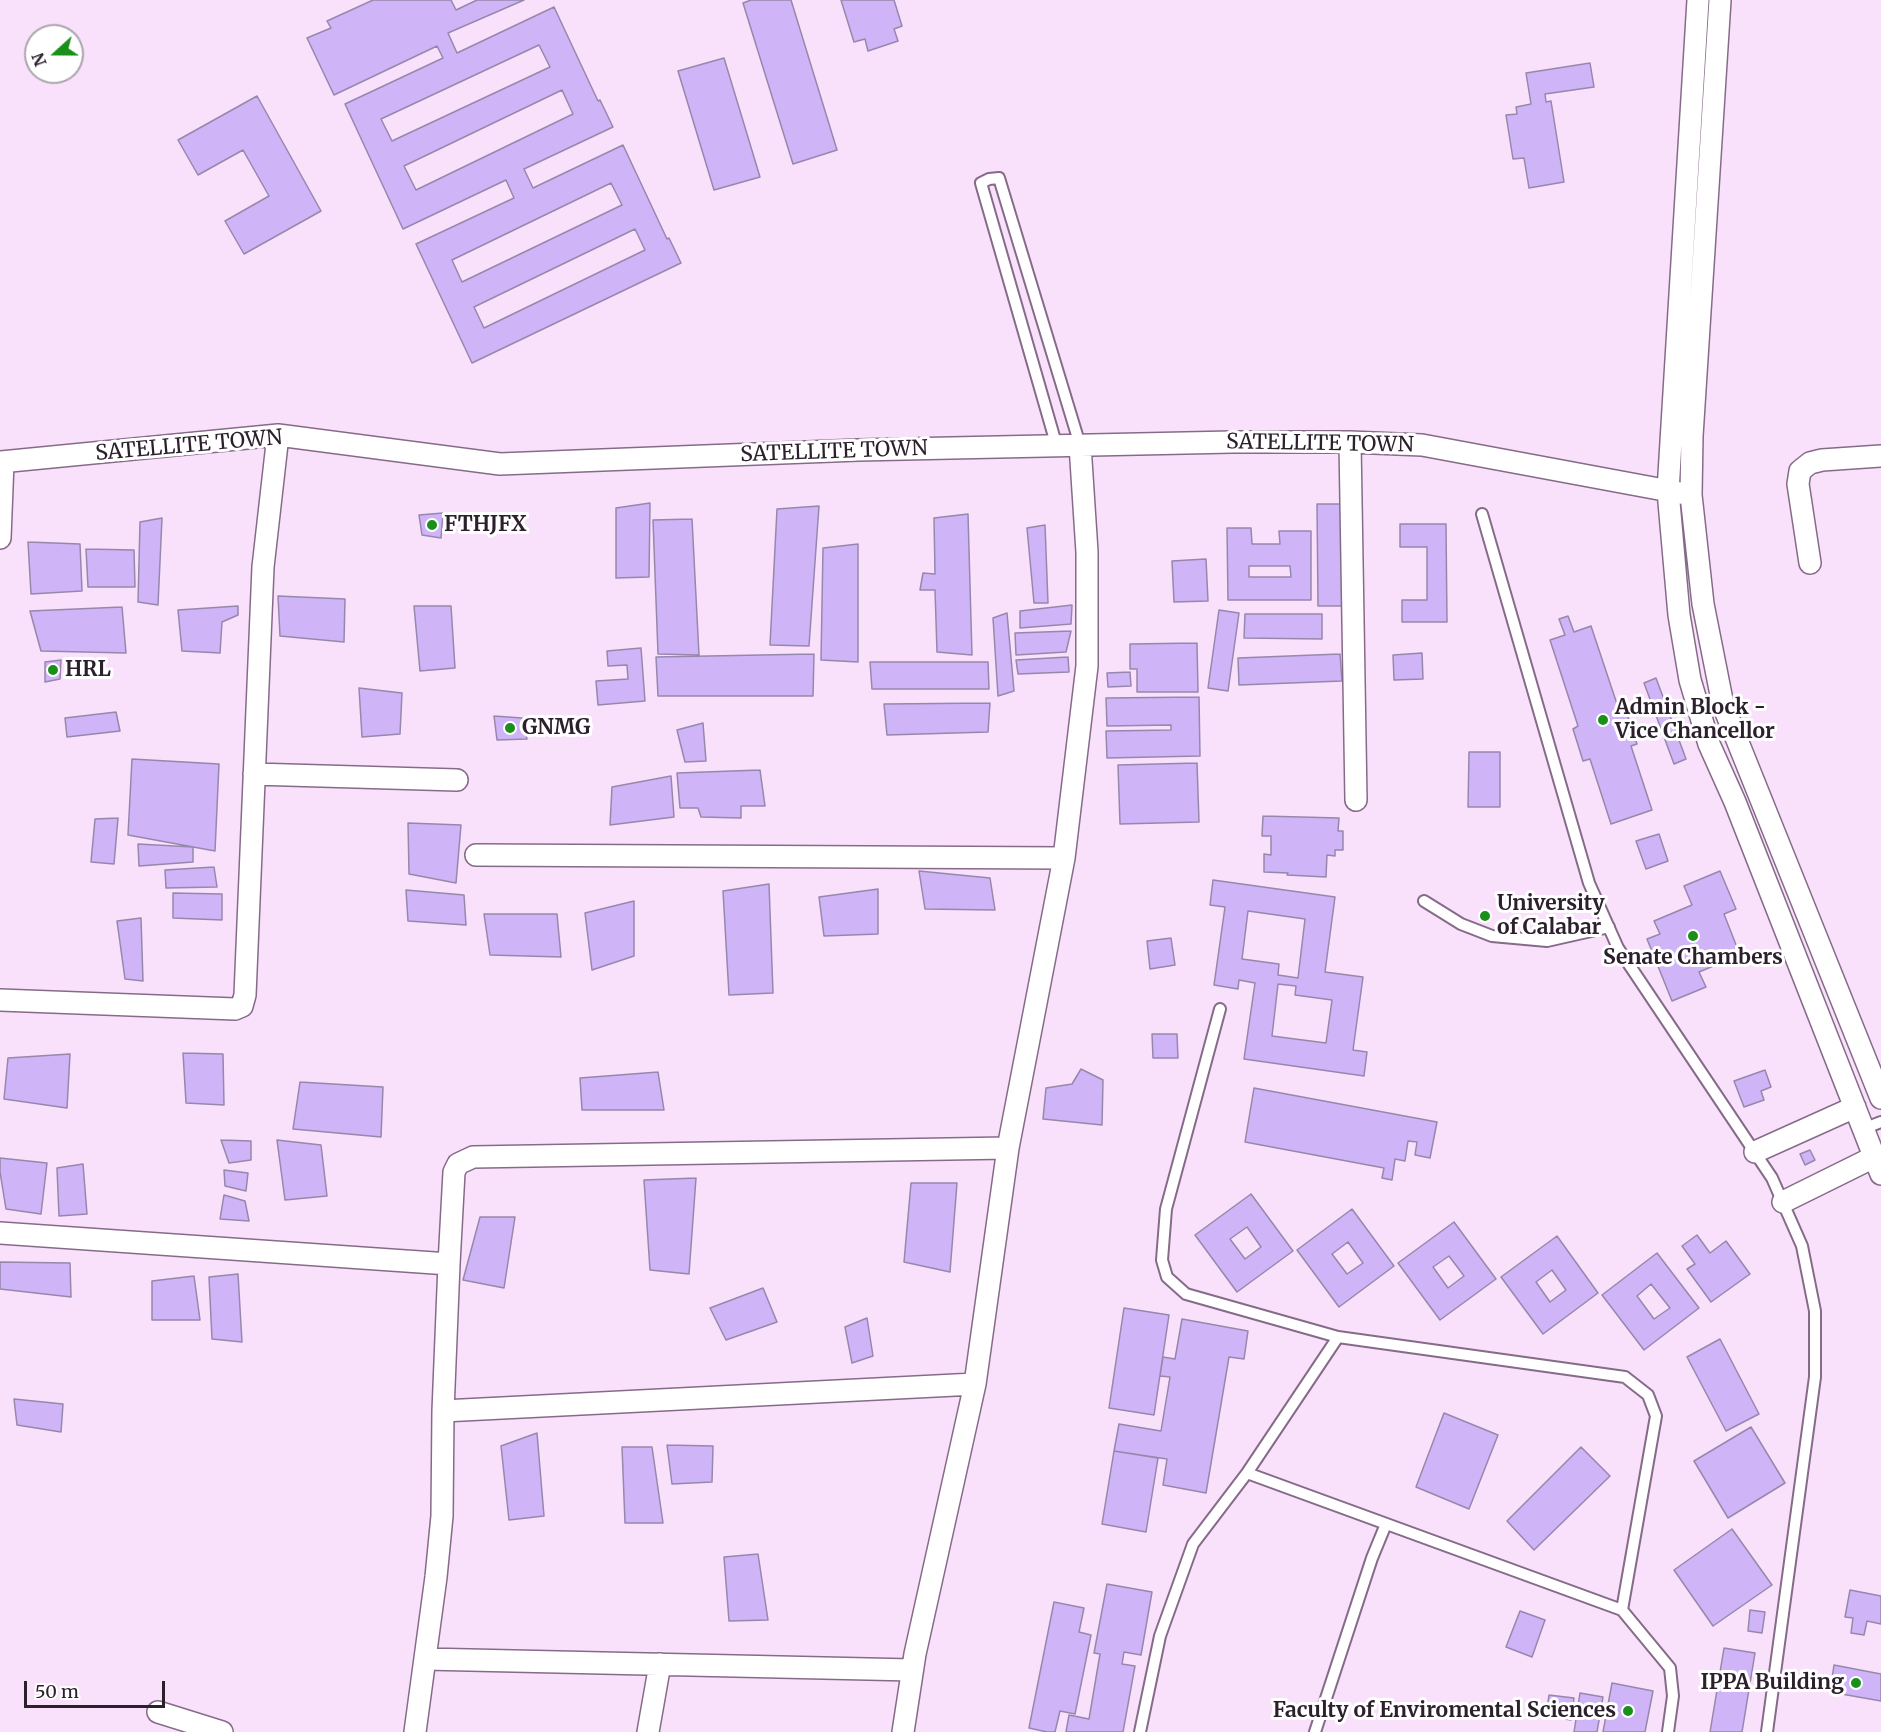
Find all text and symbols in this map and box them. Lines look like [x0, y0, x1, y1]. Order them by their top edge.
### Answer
north arrow [24, 24, 84, 84]
text: N [27, 50, 51, 69]
street label: SATELLITE TOWN [94, 425, 284, 467]
street label: SATELLITE TOWN [1226, 430, 1414, 458]
street label: SATELLITE TOWN [740, 436, 928, 468]
place label: FTHJFX [444, 512, 526, 538]
marker: FTHJFX [425, 518, 439, 532]
place label: HRL [65, 657, 111, 683]
marker: HRL [46, 663, 60, 677]
place label: Admin Block - Vice Chancellor [1615, 695, 1775, 745]
marker: Admin Block - Vice Chancellor [1596, 713, 1610, 727]
place label: GNMG [522, 715, 590, 741]
marker: GNMG [503, 721, 517, 735]
place label: University of Calabar [1497, 891, 1605, 941]
marker: University of Calabar [1478, 909, 1492, 923]
marker: Senate Chambers [1686, 929, 1700, 943]
place label: Senate Chambers [1603, 945, 1783, 971]
scale bar [27, 1669, 168, 1707]
place label: IPPA Building [1700, 1670, 1844, 1696]
marker: IPPA Building [1849, 1676, 1863, 1690]
text: 50 m [35, 1680, 79, 1703]
place label: Faculty of Enviromental Sciences [1273, 1698, 1616, 1724]
marker: Faculty of Enviromental Sciences [1621, 1704, 1635, 1718]

